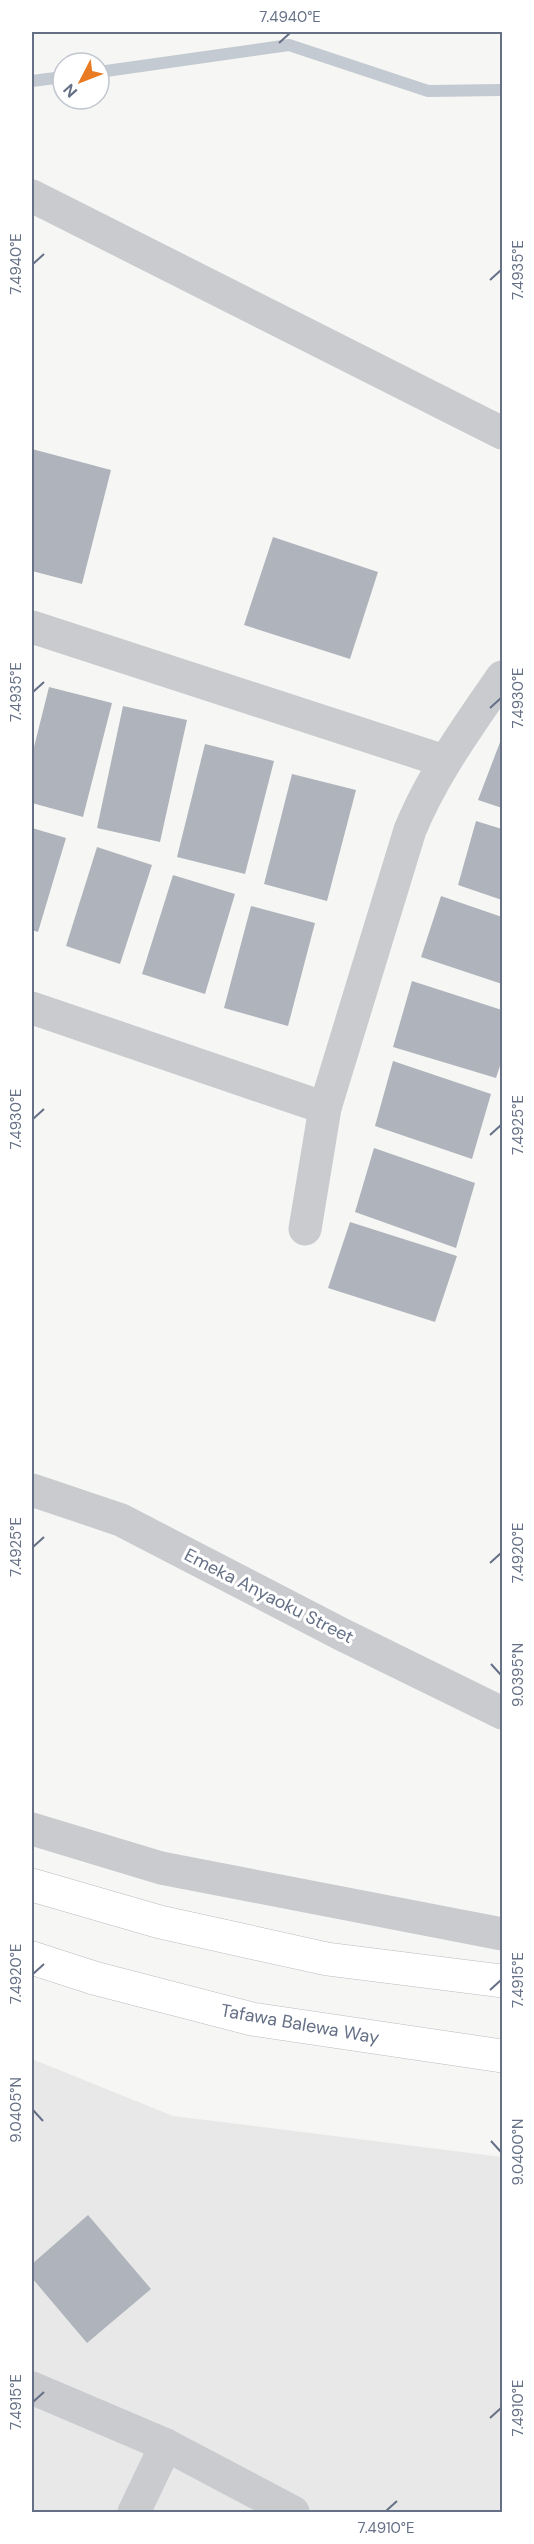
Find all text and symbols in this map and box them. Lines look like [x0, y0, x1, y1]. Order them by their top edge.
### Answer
text: 7.4940°E [259, 7, 321, 27]
north arrow [51, 51, 111, 111]
text: N [59, 79, 82, 102]
text: 7.4940°E [6, 233, 26, 295]
text: 7.4935°E [508, 240, 528, 300]
text: 7.4935°E [6, 662, 26, 722]
text: 7.4930°E [508, 667, 528, 729]
text: 7.4930°E [6, 1088, 26, 1150]
text: 7.4925°E [508, 1095, 528, 1155]
text: 7.4925°E [6, 1517, 26, 1577]
text: 7.4920°E [508, 1523, 528, 1583]
street label: Emeka Anyaoku Street [180, 1543, 358, 1649]
text: 9.0395°N [508, 1643, 528, 1707]
text: 7.4920°E [6, 1944, 26, 2004]
text: 7.4915°E [508, 1952, 528, 2008]
street label: Tafawa Balewa Way [219, 1998, 381, 2050]
text: 9.0405°N [6, 2077, 26, 2143]
text: 9.0400°N [508, 2119, 528, 2185]
text: 7.4915°E [6, 2374, 26, 2430]
text: 7.4910°E [508, 2380, 528, 2436]
text: 7.4910°E [358, 2518, 414, 2538]

